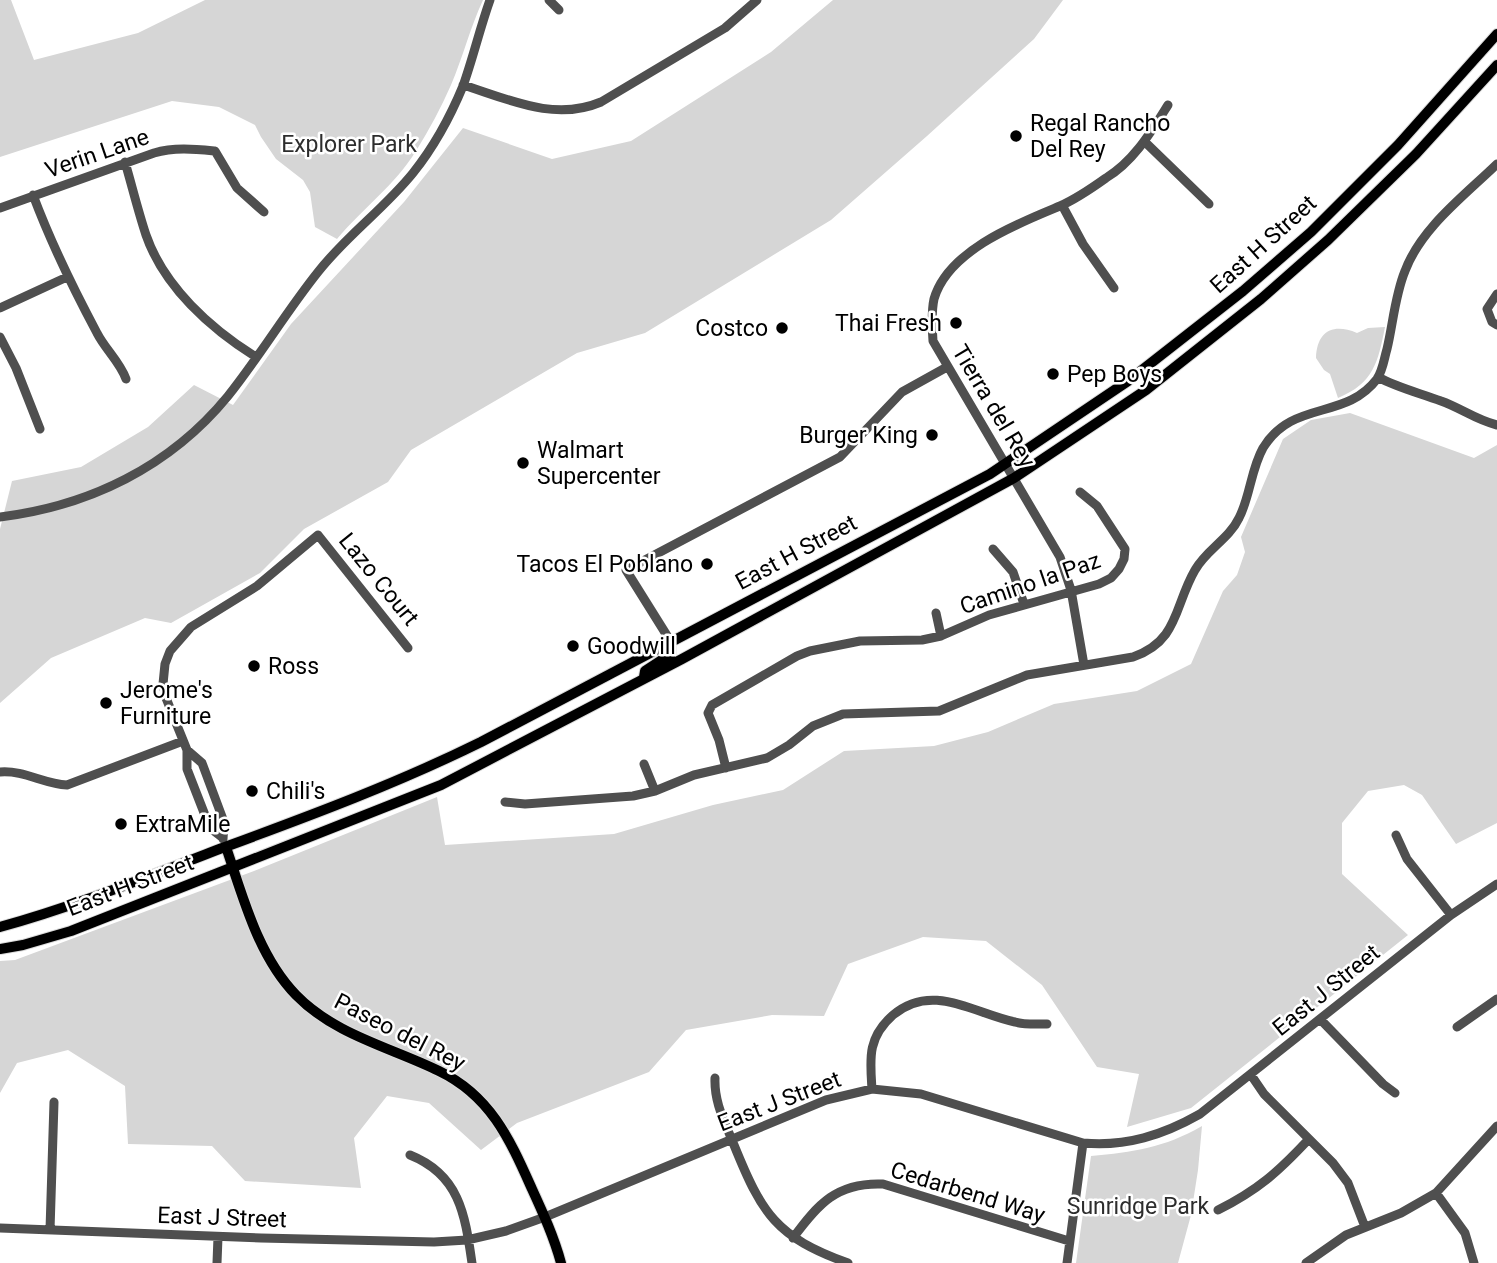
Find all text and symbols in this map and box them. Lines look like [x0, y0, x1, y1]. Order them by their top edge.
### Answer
place label: Regal Rancho Del Rey [1030, 110, 1170, 163]
street label: Verin Lane [42, 123, 153, 184]
marker: Regal Rancho Del Rey [1008, 128, 1024, 144]
park label: Explorer Park [281, 131, 417, 158]
street label: East H Street [1205, 190, 1322, 299]
place label: Thai Fresh [835, 310, 942, 337]
place label: Costco [695, 315, 768, 342]
marker: Thai Fresh [948, 315, 964, 331]
marker: Costco [774, 320, 790, 336]
street label: Tierra del Rey [946, 340, 1041, 473]
place label: Pep Boys [1067, 361, 1162, 388]
marker: Pep Boys [1045, 366, 1061, 382]
place label: Burger King [799, 422, 918, 449]
marker: Burger King [924, 427, 940, 443]
place label: Walmart Supercenter [537, 437, 661, 490]
marker: Walmart Supercenter [515, 455, 531, 471]
street label: East H Street [731, 509, 862, 596]
street label: Lazo Court [333, 527, 424, 631]
street label: Camino la Paz [956, 547, 1104, 620]
place label: Tacos El Poblano [517, 551, 693, 578]
marker: Tacos El Poblano [699, 556, 715, 572]
place label: Goodwill [587, 633, 676, 660]
marker: Goodwill [565, 638, 581, 654]
place label: Ross [268, 653, 319, 680]
marker: Ross [246, 658, 262, 674]
place label: Jerome's Furniture [120, 677, 213, 730]
marker: Jerome's Furniture [98, 695, 114, 711]
place label: Chili's [266, 778, 325, 805]
marker: Chili's [244, 783, 260, 799]
place label: ExtraMile [135, 811, 230, 838]
marker: ExtraMile [113, 816, 129, 832]
street label: East H Street [63, 849, 197, 922]
street label: East J Street [1267, 939, 1385, 1042]
street label: Paseo del Rey [330, 988, 470, 1077]
street label: East J Street [714, 1066, 845, 1137]
street label: Cedarbend Way [887, 1156, 1049, 1229]
park label: Sunridge Park [1067, 1193, 1210, 1220]
street label: East J Street [157, 1202, 287, 1233]

